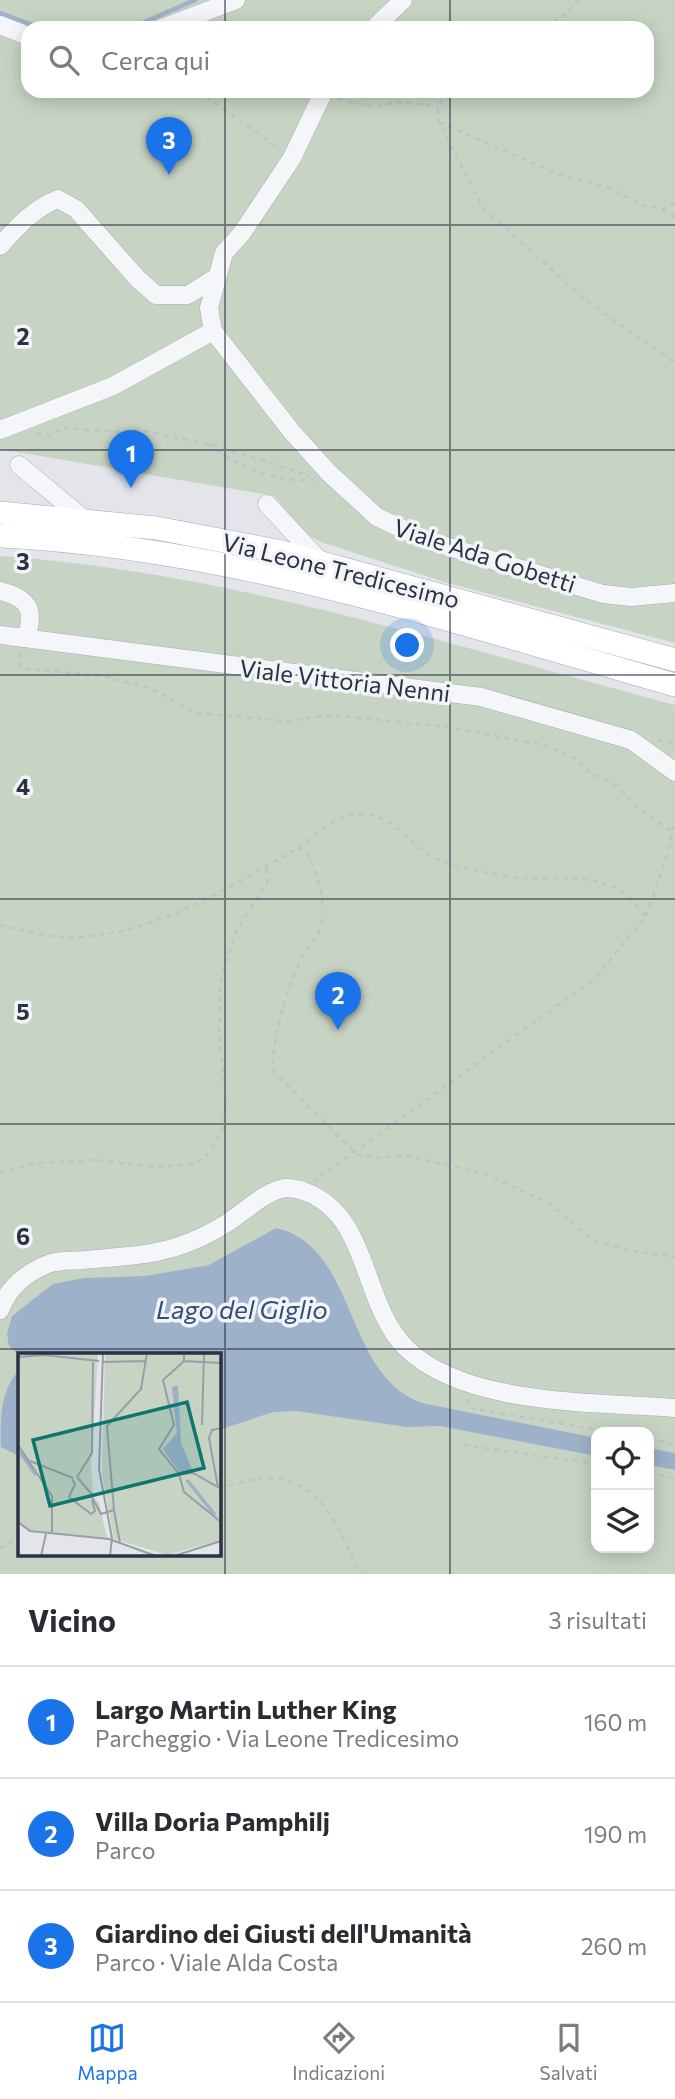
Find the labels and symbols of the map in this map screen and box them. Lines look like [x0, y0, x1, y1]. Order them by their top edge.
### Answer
pin: 3 [146, 117, 192, 175]
text: 2 [16, 322, 30, 350]
pin: 1 [108, 430, 154, 488]
street label: Viale Ada Gobetti [390, 512, 580, 598]
street label: Via Leone Tredicesimo [219, 526, 463, 614]
text: 3 [16, 547, 30, 575]
your location [390, 628, 424, 662]
street label: Viale Vittoria Nenni [238, 653, 452, 707]
text: 4 [16, 772, 30, 800]
pin: 2 [315, 972, 361, 1030]
text: 5 [16, 997, 30, 1025]
text: 6 [16, 1222, 30, 1250]
water label: Lago del Giglio [156, 1293, 328, 1324]
inset map [18, 1353, 220, 1556]

